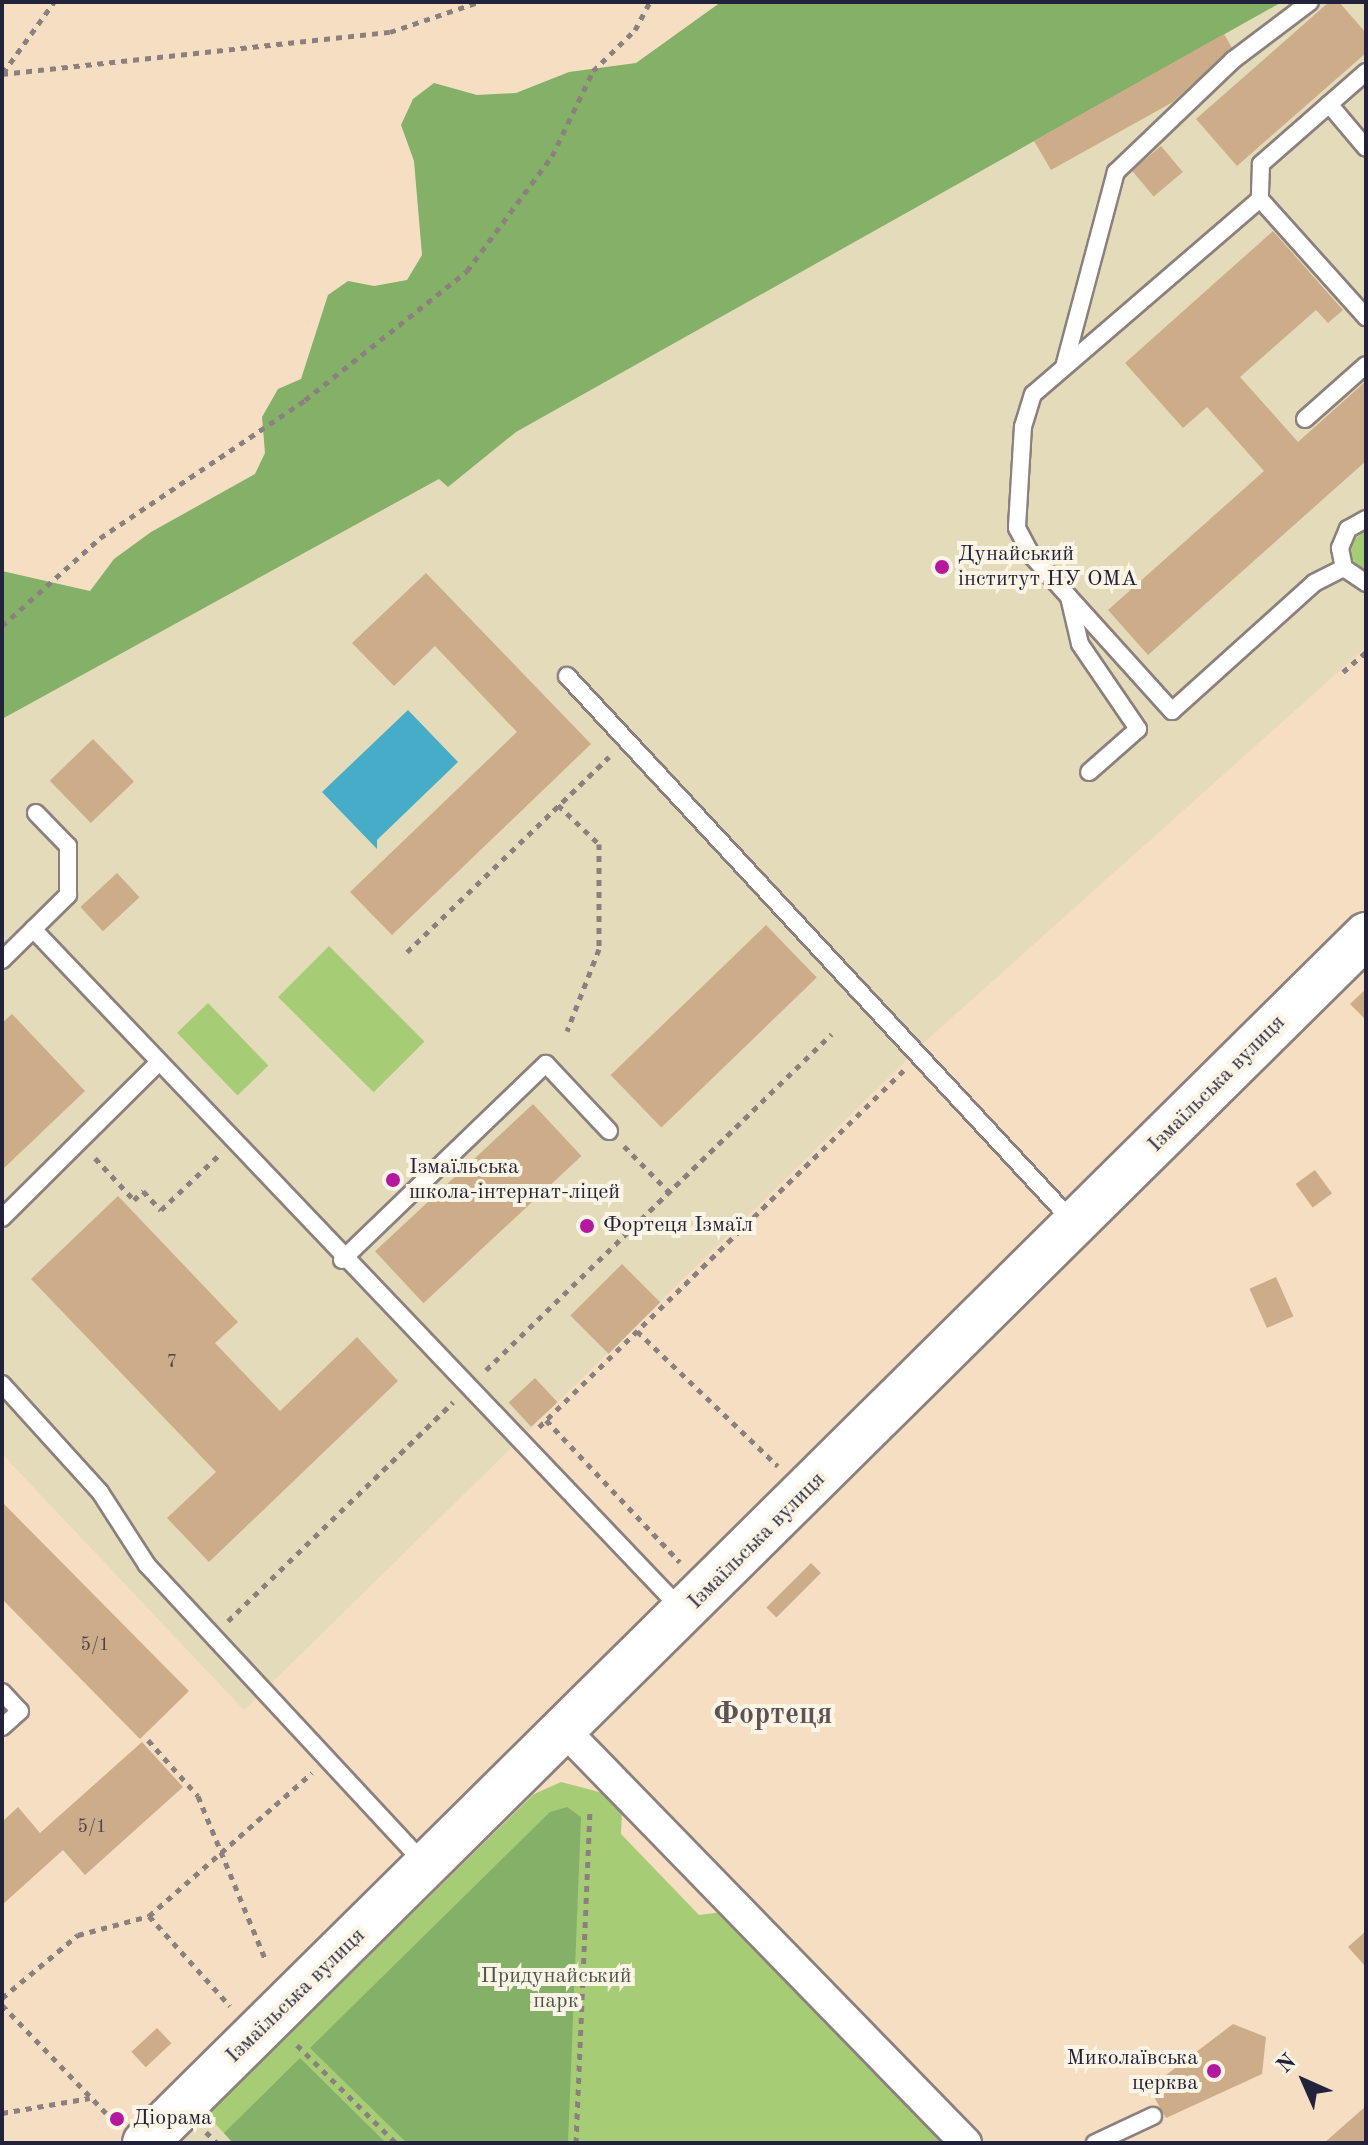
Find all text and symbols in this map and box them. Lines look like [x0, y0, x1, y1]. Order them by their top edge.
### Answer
place label: Дунайський інститут НУ ОМА [958, 541, 1138, 592]
marker: Дунайський інститут НУ ОМА [933, 558, 951, 576]
street label: Ізмаїльська вулиця [1143, 1010, 1291, 1158]
place label: Ізмаїльська школа-інтернат-ліцей [409, 1154, 620, 1206]
marker: Ізмаїльська школа-інтернат-ліцей [384, 1171, 402, 1189]
place label: Фортеця Ізмаїл [603, 1213, 753, 1239]
marker: Фортеця Ізмаїл [578, 1217, 596, 1235]
house number: 7 [167, 1351, 177, 1373]
street label: Ізмаїльська вулиця [683, 1467, 831, 1615]
house number: 5/1 [81, 1634, 109, 1656]
district label: Фортеця [713, 1697, 833, 1733]
house number: 5/1 [78, 1816, 106, 1838]
street label: Ізмаїльська вулиця [221, 1923, 371, 2069]
park label: Придунайський парк [480, 1963, 632, 2014]
north arrow [1264, 2041, 1344, 2121]
place label: Миколаївська церква [1066, 2045, 1198, 2096]
text: N [1273, 2050, 1301, 2078]
marker: Миколаївська церква [1205, 2062, 1223, 2080]
place label: Діорама [133, 2106, 212, 2132]
marker: Діорама [108, 2110, 126, 2128]

